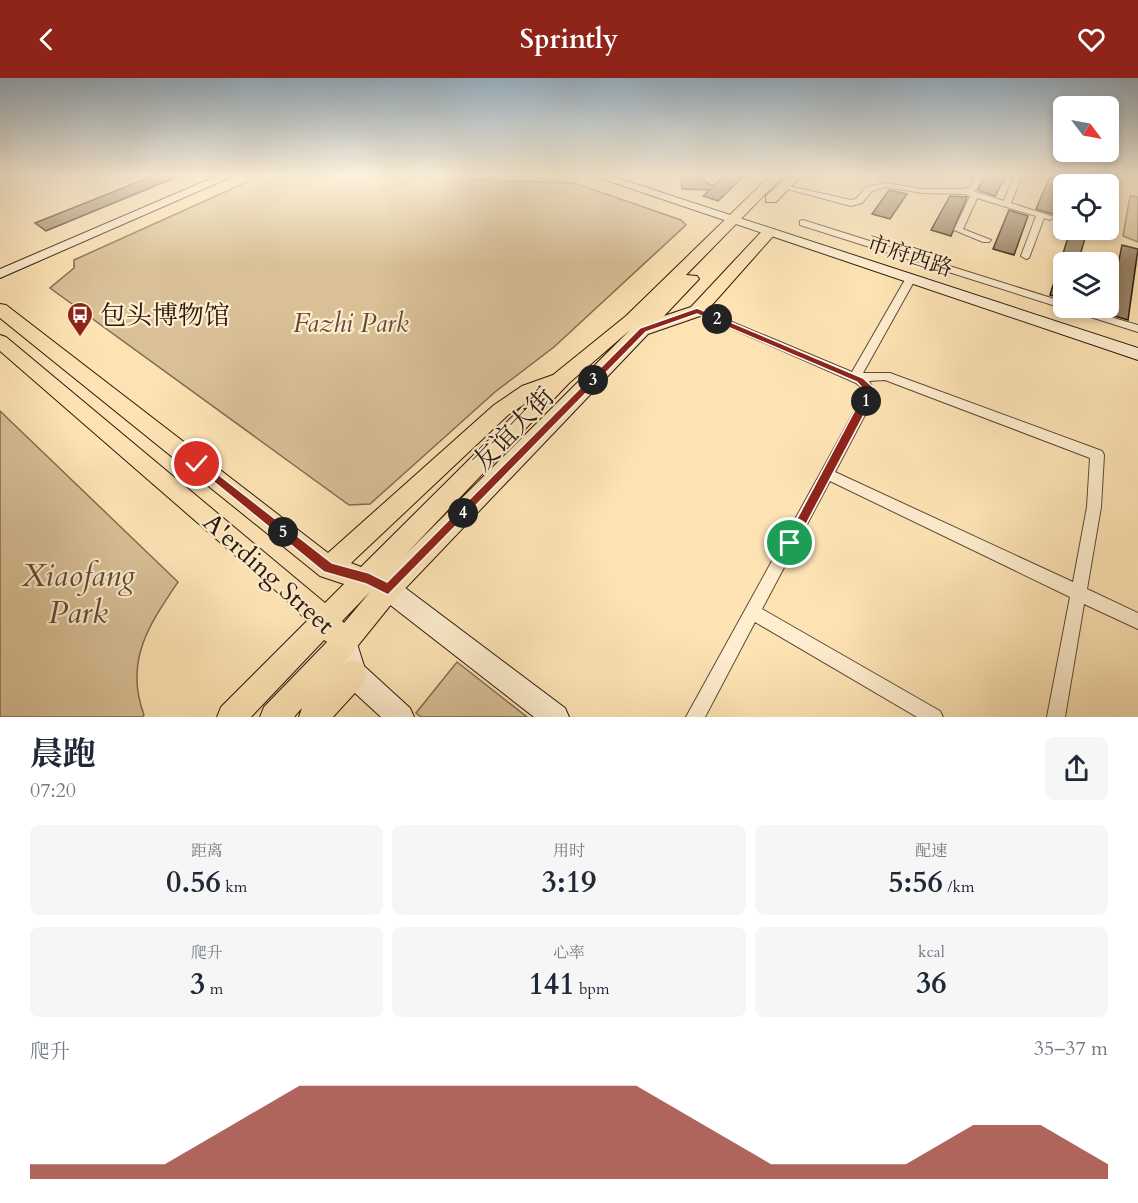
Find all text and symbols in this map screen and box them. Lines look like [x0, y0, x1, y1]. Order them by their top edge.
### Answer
text: Sprintly [520, 21, 618, 58]
icon: back [30, 23, 63, 56]
icon: heart [1075, 23, 1108, 56]
north arrow [1053, 96, 1119, 162]
map controls [1053, 96, 1119, 318]
button: locate [1053, 174, 1119, 240]
street label: 市府西路 [863, 228, 956, 284]
button: layers [1053, 252, 1119, 318]
place label: 包头博物馆 [100, 298, 230, 333]
bus stop icon: 包头博物馆 [65, 300, 95, 338]
pin: 2 [702, 304, 732, 334]
park label: Fazhi Park [293, 306, 409, 341]
text: 2 [713, 308, 721, 330]
pin: 3 [578, 365, 608, 395]
text: 3 [589, 369, 597, 391]
street label: 友谊大街 [465, 380, 562, 479]
pin: 1 [851, 386, 881, 416]
text: 1 [862, 390, 870, 412]
pin [171, 438, 222, 489]
icon: check [180, 447, 213, 480]
pin: 4 [448, 498, 478, 528]
text: 4 [459, 502, 467, 524]
street label: A'erding Street [195, 505, 342, 642]
pin: 5 [268, 517, 298, 547]
pin [764, 517, 815, 568]
text: 5 [279, 521, 287, 543]
icon: arrive [773, 526, 806, 559]
park label: Xiaofang Park [21, 554, 136, 635]
text: 晨跑 [30, 732, 96, 777]
button: share [1045, 737, 1108, 800]
text: 07:20 [30, 777, 76, 804]
text: 距离 [191, 840, 223, 862]
text: 用时 [553, 840, 585, 862]
text: 配速 [915, 840, 947, 862]
text: 0.56 [166, 862, 221, 903]
text: 3:19 [542, 862, 596, 903]
text: 5:56 [888, 862, 943, 903]
text: km [221, 876, 247, 898]
text: /km [943, 876, 975, 898]
text: kcal [918, 941, 945, 963]
text: 爬升 [191, 942, 223, 964]
text: 心率 [553, 942, 585, 964]
text: 36 [916, 963, 947, 1004]
text: 3 [190, 964, 205, 1005]
text: 141 [528, 964, 575, 1005]
text: m [205, 978, 223, 1000]
text: bpm [575, 978, 610, 1000]
text: 35–37 m [1034, 1035, 1108, 1062]
text: 爬升 [30, 1038, 70, 1065]

